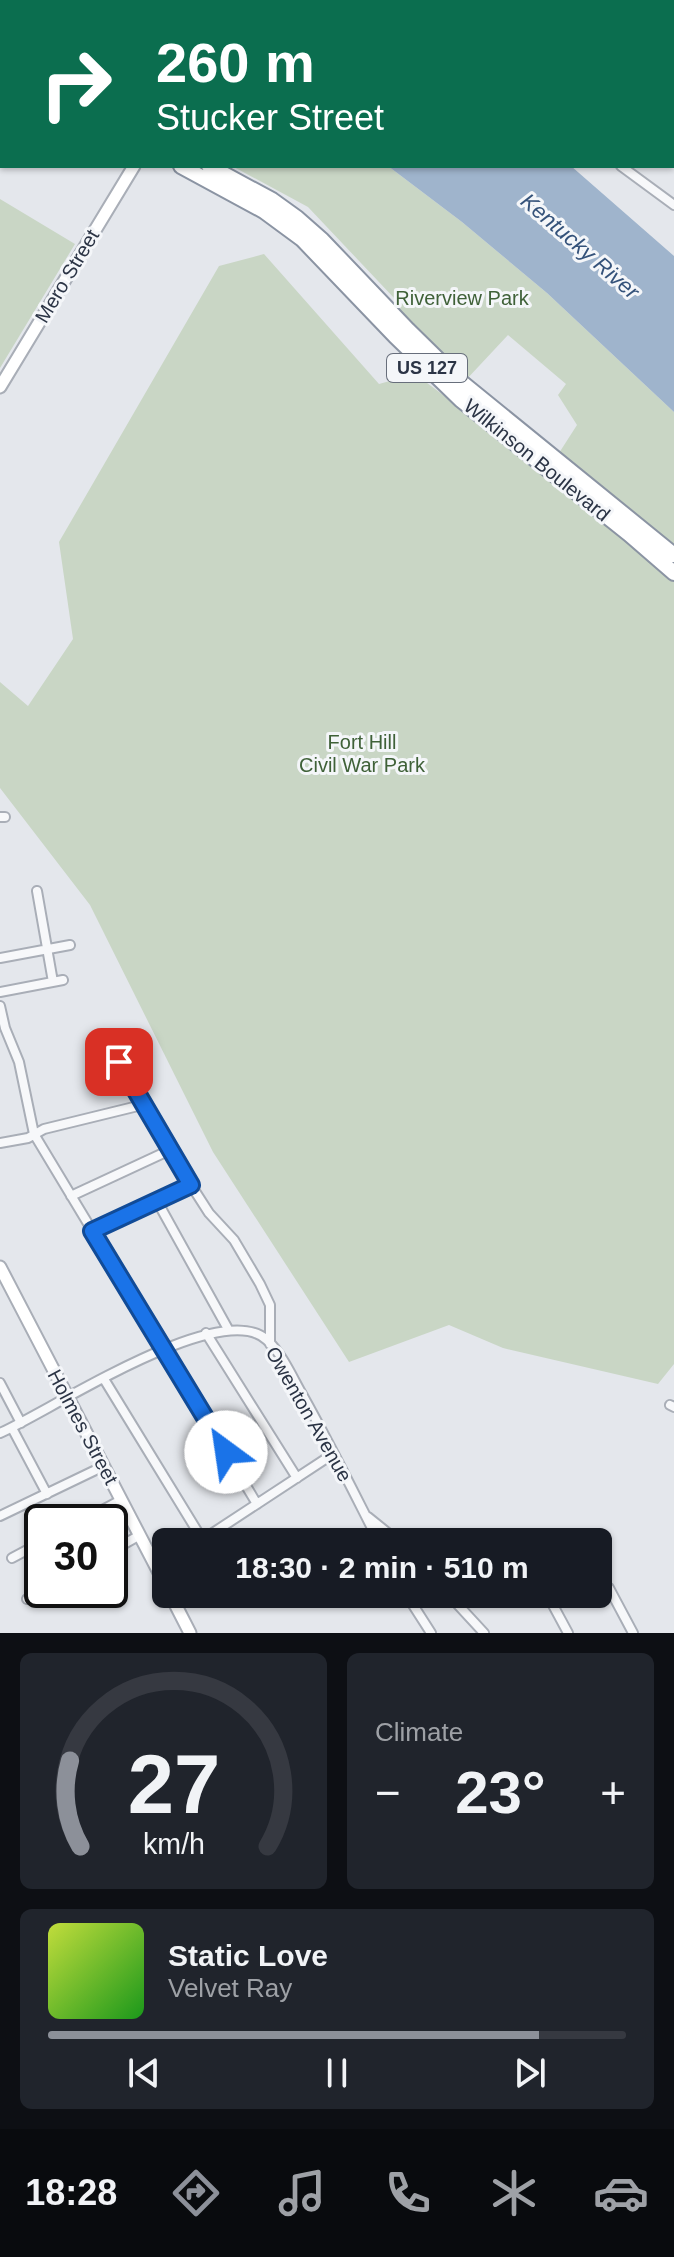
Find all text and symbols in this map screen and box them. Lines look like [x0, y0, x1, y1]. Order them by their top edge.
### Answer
text: 260 m [156, 31, 315, 94]
icon: right [24, 32, 128, 136]
text: Stucker Street [156, 97, 384, 138]
water label: Kentucky River [516, 188, 645, 305]
street label: Mero Street [31, 225, 104, 326]
park label: Riverview Park [395, 287, 530, 309]
road number: US 127 [387, 354, 467, 382]
street label: Wilkinson Boulevard [460, 394, 614, 526]
park label: Fort Hill Civil War Park [299, 731, 426, 776]
pin [85, 1028, 153, 1096]
icon: arrive [97, 1040, 141, 1084]
street label: Owenton Avenue [261, 1343, 357, 1485]
street label: Holmes Street [44, 1366, 123, 1488]
position arrow [184, 1410, 268, 1494]
speed limit sign: 30 [24, 1504, 128, 1608]
text: 18:30 · 2 min · 510 m [235, 1551, 529, 1584]
text: Climate [375, 1717, 463, 1747]
text: 27 [127, 1738, 220, 1831]
text: 23° [455, 1759, 546, 1826]
text: − [375, 1768, 401, 1817]
text: + [600, 1768, 626, 1817]
text: km/h [143, 1828, 204, 1860]
text: Static Love [168, 1939, 328, 1972]
text: Velvet Ray [168, 1973, 292, 2003]
icon: previous [122, 2051, 166, 2095]
icon: pause [315, 2051, 359, 2095]
icon: next [508, 2051, 552, 2095]
icon: directions [168, 2165, 224, 2221]
icon: music [274, 2165, 330, 2221]
icon: phone [380, 2165, 436, 2221]
icon: climate [486, 2165, 542, 2221]
icon: car [593, 2165, 649, 2221]
text: 18:28 [25, 2172, 117, 2213]

